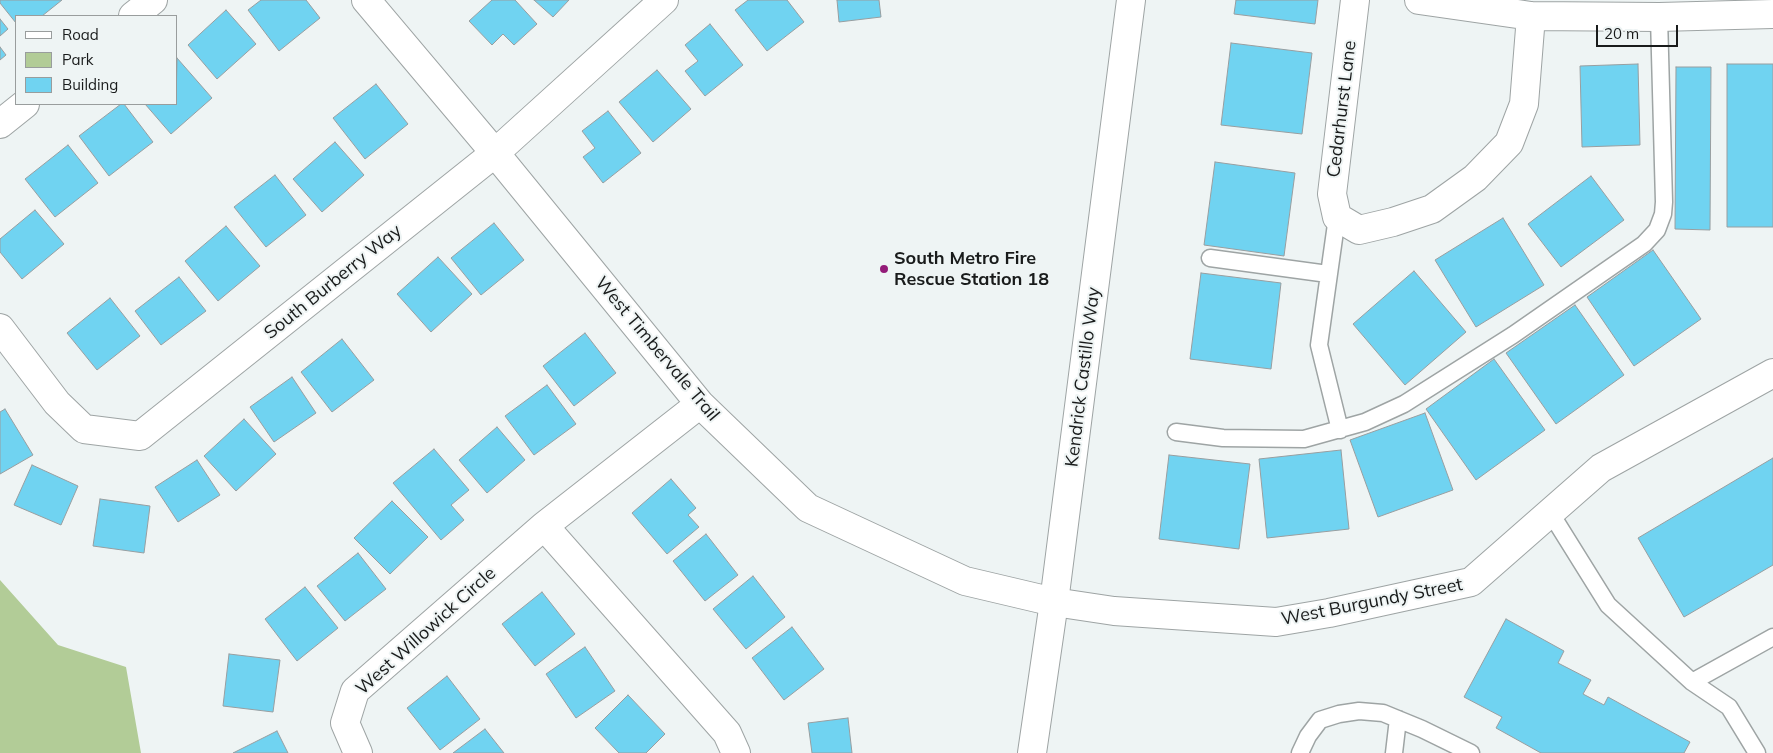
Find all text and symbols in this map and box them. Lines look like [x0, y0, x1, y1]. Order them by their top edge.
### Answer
legend [15, 15, 178, 105]
scale bar [1598, 15, 1680, 47]
text: 20 m [1604, 24, 1639, 43]
text: Road [62, 25, 99, 44]
street label: Cedarhurst Lane [1323, 39, 1361, 179]
text: Park [62, 50, 94, 69]
text: Building [62, 75, 118, 94]
street label: South Burberry Way [260, 220, 406, 344]
place label: South Metro Fire Rescue Station 18 [894, 248, 1049, 290]
marker: South Metro Fire Rescue Station 18 [878, 263, 890, 275]
street label: West Timbervale Trail [590, 273, 724, 425]
street label: Kendrick Castillo Way [1061, 286, 1105, 468]
street label: West Willowick Circle [352, 563, 500, 699]
street label: West Burgundy Street [1280, 574, 1464, 630]

